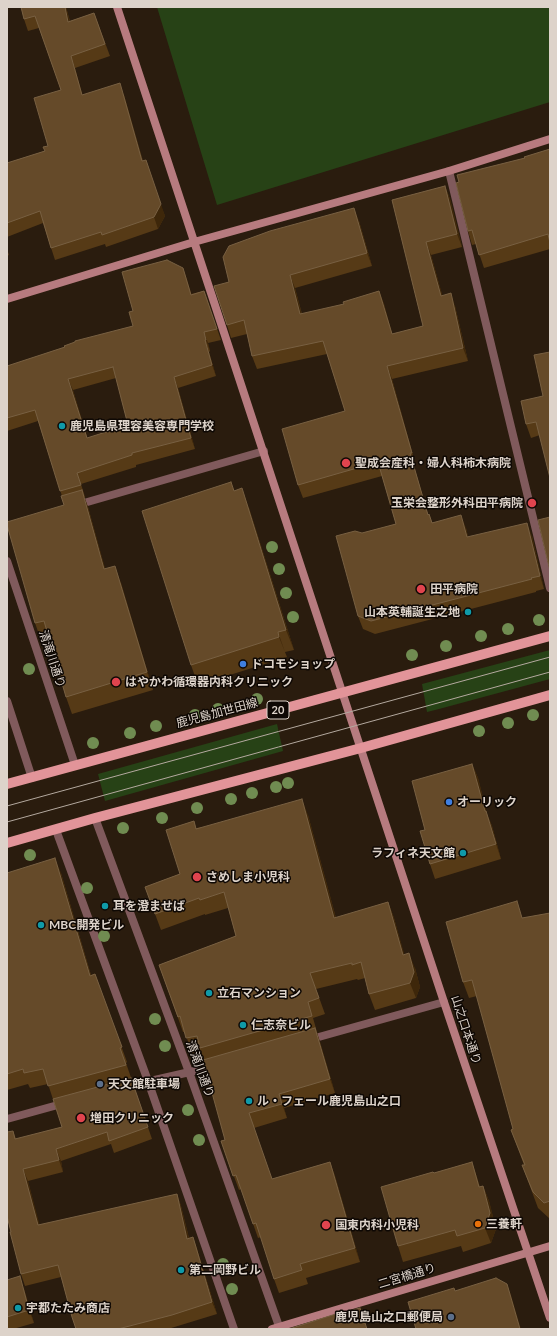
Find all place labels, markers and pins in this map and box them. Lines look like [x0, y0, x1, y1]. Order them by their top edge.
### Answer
place label: 鹿児島県理容美容専門学校 [70, 419, 214, 433]
marker: 鹿児島県理容美容専門学校 [57, 421, 67, 431]
place label: 聖成会産科・婦人科柿木病院 [355, 456, 511, 470]
marker: 聖成会産科・婦人科柿木病院 [340, 457, 352, 469]
place label: 玉栄会整形外科田平病院 [391, 496, 523, 510]
marker: 玉栄会整形外科田平病院 [526, 497, 538, 509]
place label: 田平病院 [430, 582, 478, 596]
marker: 田平病院 [415, 583, 427, 595]
place label: 山本英輔誕生之地 [364, 605, 460, 619]
marker: 山本英輔誕生之地 [463, 607, 473, 617]
place label: ドコモショップ [251, 657, 335, 671]
marker: ドコモショップ [238, 659, 248, 669]
place label: はやかわ循環器内科クリニック [125, 675, 293, 689]
marker: はやかわ循環器内科クリニック [110, 676, 122, 688]
place label: オーリック [457, 795, 517, 809]
marker: オーリック [444, 797, 454, 807]
place label: ラフィネ天文館 [371, 846, 455, 860]
marker: ラフィネ天文館 [458, 848, 468, 858]
place label: さめしま小児科 [206, 870, 290, 884]
marker: さめしま小児科 [191, 871, 203, 883]
place label: 耳を澄ませば [113, 899, 185, 913]
marker: 耳を澄ませば [100, 901, 110, 911]
place label: MBC開発ビル [49, 918, 124, 932]
marker: MBC開発ビル [36, 920, 46, 930]
place label: 立石マンション [217, 986, 301, 1000]
marker: 立石マンション [204, 988, 214, 998]
place label: 仁志奈ビル [251, 1018, 311, 1032]
marker: 仁志奈ビル [238, 1020, 248, 1030]
place label: 天文館駐車場 [108, 1077, 180, 1091]
marker: 天文館駐車場 [95, 1079, 105, 1089]
place label: ル・フェール鹿児島山之口 [257, 1094, 401, 1108]
marker: ル・フェール鹿児島山之口 [244, 1096, 254, 1106]
place label: 増田クリニック [90, 1111, 174, 1125]
marker: 増田クリニック [75, 1112, 87, 1124]
place label: 三養軒 [486, 1217, 522, 1231]
place label: 国東内科小児科 [335, 1218, 419, 1232]
marker: 国東内科小児科 [320, 1219, 332, 1231]
marker: 三養軒 [473, 1219, 483, 1229]
place label: 第二岡野ビル [189, 1263, 261, 1277]
marker: 第二岡野ビル [176, 1265, 186, 1275]
place label: 宇都たたみ商店 [26, 1301, 110, 1315]
marker: 宇都たたみ商店 [13, 1303, 23, 1313]
place label: 鹿児島山之口郵便局 [335, 1310, 443, 1324]
marker: 鹿児島山之口郵便局 [446, 1312, 456, 1322]

